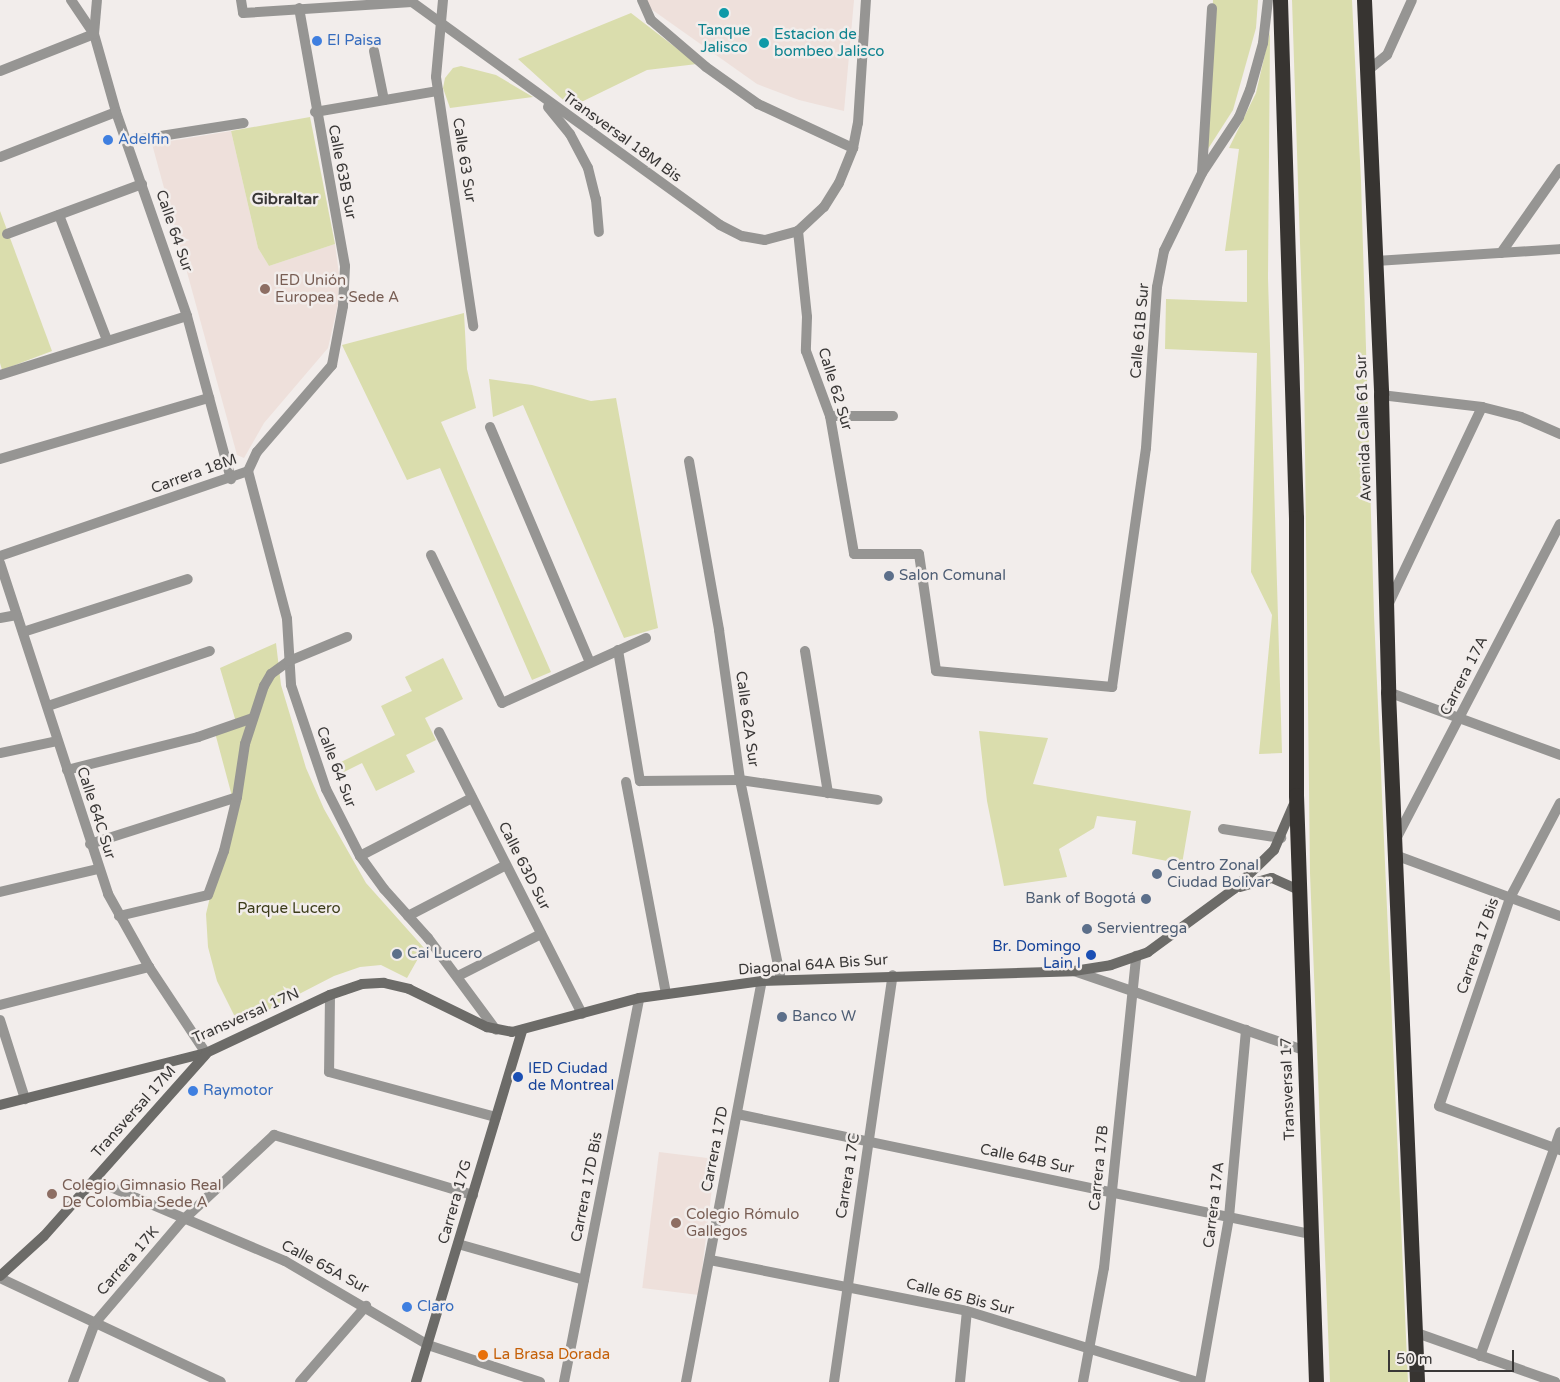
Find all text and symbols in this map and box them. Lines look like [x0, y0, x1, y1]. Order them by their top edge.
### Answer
marker: Tanque Jalisco [718, 7, 730, 19]
place label: Tanque Jalisco [698, 21, 750, 56]
place label: Estacion de bombeo Jalisco [774, 25, 884, 60]
place label: El Paisa [327, 32, 382, 50]
marker: El Paisa [311, 35, 323, 47]
marker: Estacion de bombeo Jalisco [758, 37, 770, 49]
street label: Transversal 18M Bis [559, 88, 685, 186]
street label: Calle 63 Sur [448, 116, 480, 204]
street label: Calle 63B Sur [324, 123, 360, 221]
place label: Adelfin [118, 131, 169, 149]
marker: Adelfin [102, 134, 114, 146]
street label: Calle 64 Sur [152, 188, 196, 274]
district label: Gibraltar [252, 189, 318, 209]
place label: IED Unión Europea - Sede A [275, 271, 399, 306]
street label: Calle 61B Sur [1127, 282, 1153, 380]
marker: IED Unión Europea - Sede A [259, 283, 271, 295]
street label: Calle 62 Sur [814, 346, 856, 432]
street label: Avenida Calle 61 Sur [1352, 354, 1376, 502]
street label: Carrera 18M [149, 450, 239, 498]
place label: Salon Comunal [899, 567, 1006, 585]
marker: Salon Comunal [883, 570, 895, 582]
street label: Carrera 17A [1436, 633, 1492, 719]
street label: Calle 62A Sur [731, 670, 763, 768]
street label: Calle 64 Sur [312, 724, 360, 810]
street label: Calle 64C Sur [73, 765, 119, 861]
street label: Calle 63D Sur [494, 819, 554, 913]
place label: Centro Zonal Ciudad Bolivar [1167, 856, 1270, 891]
marker: Centro Zonal Ciudad Bolivar [1151, 868, 1163, 880]
place label: Bank of Bogotá [1025, 890, 1136, 908]
marker: Bank of Bogotá [1140, 893, 1152, 905]
street label: Carrera 17 Bis [1453, 895, 1503, 997]
park label: Parque Lucero [237, 900, 341, 918]
place label: Servientrega [1097, 920, 1187, 938]
marker: Servientrega [1081, 923, 1093, 935]
place label: Br. Domingo Lain I [992, 937, 1081, 972]
place label: Cai Lucero [407, 945, 482, 963]
marker: Cai Lucero [391, 948, 403, 960]
marker: Br. Domingo Lain I [1085, 949, 1097, 961]
street label: Diagonal 64A Bis Sur [738, 951, 888, 979]
street label: Transversal 17N [190, 984, 302, 1048]
place label: Banco W [792, 1008, 856, 1026]
marker: Banco W [776, 1011, 788, 1023]
street label: Transversal 17 [1277, 1037, 1299, 1141]
place label: IED Ciudad de Montreal [528, 1059, 614, 1094]
street label: Transversal 17M [88, 1062, 180, 1162]
marker: IED Ciudad de Montreal [512, 1071, 524, 1083]
place label: Raymotor [203, 1082, 273, 1100]
marker: Raymotor [187, 1085, 199, 1097]
street label: Carrera 17D [698, 1105, 732, 1193]
street label: Carrera 17B [1086, 1124, 1112, 1212]
street label: Carrera 17D Bis [567, 1130, 607, 1244]
street label: Carrera 17C [832, 1132, 864, 1220]
street label: Calle 64B Sur [978, 1140, 1076, 1178]
street label: Carrera 17G [434, 1158, 476, 1246]
street label: Carrera 17A [1200, 1161, 1228, 1249]
place label: Colegio Gimnasio Real De Colombia Sede A [62, 1176, 221, 1211]
marker: Colegio Gimnasio Real De Colombia Sede A [46, 1188, 58, 1200]
place label: Colegio Rómulo Gallegos [686, 1205, 799, 1240]
marker: Colegio Rómulo Gallegos [670, 1217, 682, 1229]
street label: Carrera 17K [93, 1223, 163, 1299]
street label: Calle 65A Sur [278, 1236, 372, 1298]
street label: Calle 65 Bis Sur [904, 1275, 1016, 1319]
place label: Claro [417, 1298, 454, 1316]
marker: Claro [401, 1301, 413, 1313]
scale bar [1390, 1340, 1516, 1372]
place label: La Brasa Dorada [493, 1346, 610, 1364]
marker: La Brasa Dorada [477, 1349, 489, 1361]
text: 50 m [1396, 1350, 1433, 1368]

